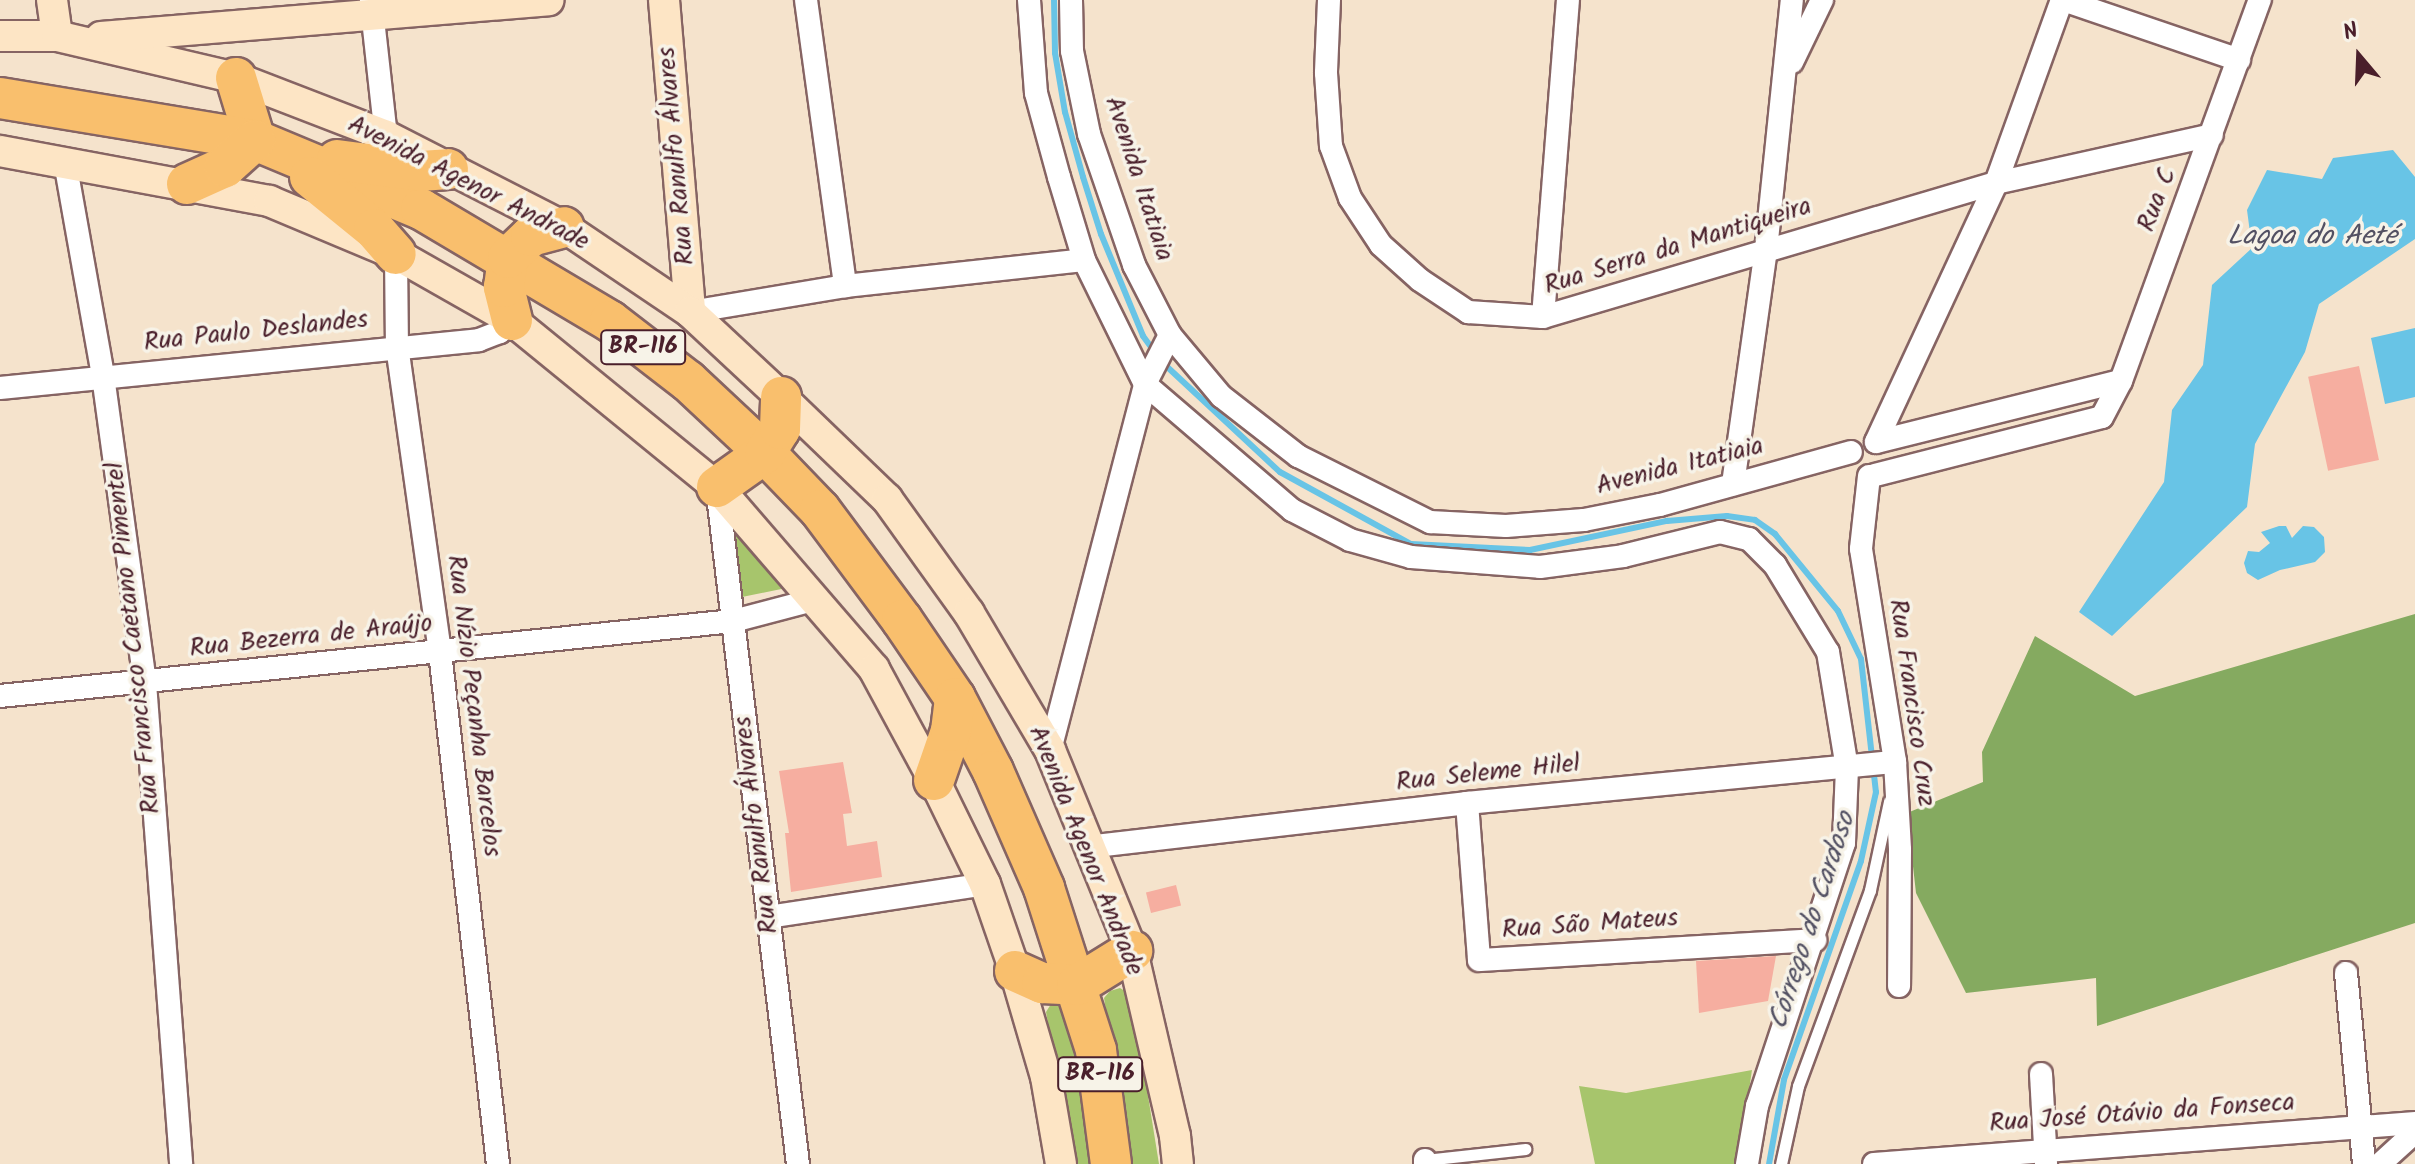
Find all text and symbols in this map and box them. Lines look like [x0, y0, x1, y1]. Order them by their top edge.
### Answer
text: N [2339, 14, 2363, 52]
north arrow [2319, 16, 2399, 96]
street label: Rua Ranulfo Álvares [652, 45, 702, 267]
street label: Avenida Itatiaia [1097, 93, 1179, 265]
street label: Avenida Agenor Andrade [342, 110, 594, 258]
street label: Rua C [2132, 164, 2184, 236]
street label: Rua Serra da Mantiqueira [1541, 192, 1815, 302]
water label: Lagoa do Aeté [2227, 220, 2397, 254]
street label: Rua Paulo Deslandes [142, 305, 370, 359]
road number: BR-116 [599, 327, 687, 367]
street label: Avenida Itatiaia [1593, 431, 1767, 503]
street label: Rua Francisco Caetano Pimentel [100, 461, 168, 815]
street label: Rua Nízio Peçanha Barcelos [439, 553, 507, 859]
street label: Rua Francisco Cruz [1881, 597, 1941, 809]
street label: Rua Bezerra de Araújo [188, 609, 434, 665]
street label: Rua Ranulfo Álvares [728, 714, 786, 936]
street label: Avenida Agenor Andrade [1021, 721, 1149, 981]
street label: Rua Seleme Hilel [1394, 749, 1582, 799]
water label: Córrego do Cardoso [1762, 808, 1864, 1034]
street label: Rua São Mateus [1501, 903, 1679, 947]
road number: BR-116 [1056, 1054, 1144, 1094]
street label: Rua José Otávio da Fonseca [1988, 1088, 2296, 1140]

